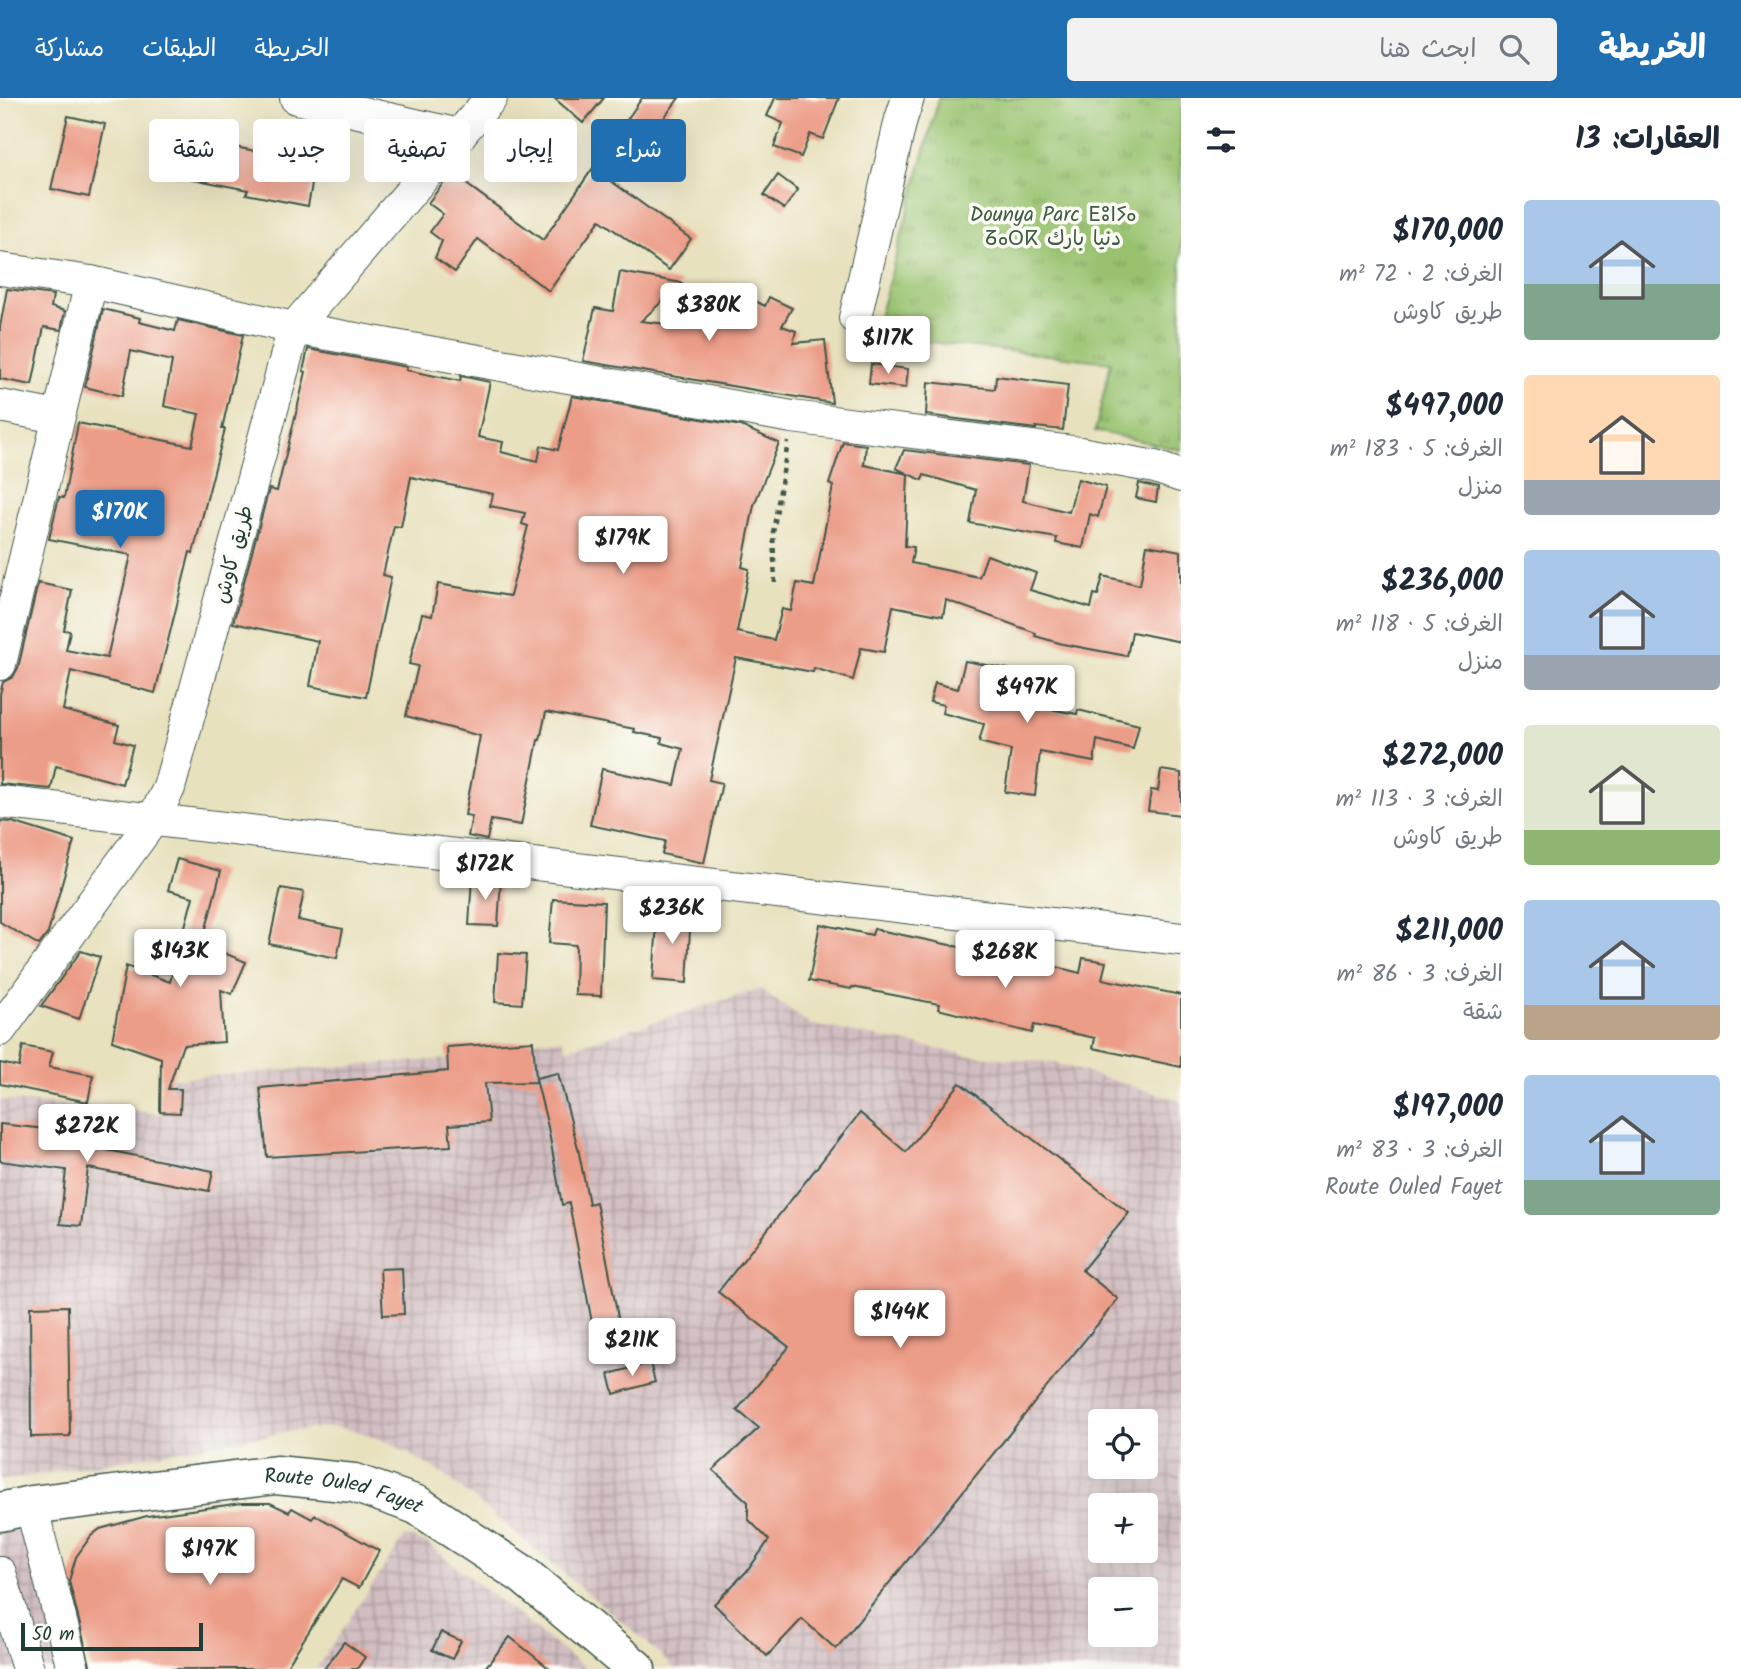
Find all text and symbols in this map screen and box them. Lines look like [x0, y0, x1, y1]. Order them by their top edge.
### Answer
search box [1067, 18, 1557, 81]
text: الخريطة [1599, 23, 1706, 76]
text: ابحث هنا [1379, 29, 1477, 71]
text: مشاركة [35, 30, 104, 69]
text: الطبقات [142, 30, 217, 69]
text: الخريطة [255, 30, 329, 69]
icon: search [1495, 30, 1533, 68]
text: العقارات: 13 [1575, 116, 1720, 164]
chip: شقة [149, 119, 239, 182]
chip: جديد [253, 119, 350, 182]
chip: تصفية [364, 119, 470, 182]
chip: إيجار [484, 119, 577, 182]
chip: شراء [591, 119, 686, 182]
icon: filters [1202, 121, 1240, 159]
park label: Dounya Parc ⴹⵓⵏⵢⴰ ⵒⴰⵔⴽ دنيا بارك [970, 199, 1136, 256]
text: $170,000 [1393, 208, 1503, 256]
icon: home [1580, 228, 1664, 312]
text: الغرف: 2 · 72 m² [1339, 257, 1503, 293]
pin: $380K [660, 284, 758, 343]
text: $380K [676, 288, 742, 324]
text: طريق كاوش [1393, 295, 1503, 331]
pin: $117K [839, 316, 937, 376]
text: $117K [862, 321, 914, 357]
text: $497,000 [1386, 383, 1503, 431]
icon: home [1580, 403, 1664, 487]
text: الغرف: 5 · 183 m² [1330, 432, 1503, 468]
text: منزل [1458, 470, 1503, 506]
pin: $170K [71, 490, 169, 550]
text: $170K [91, 495, 149, 531]
street label: طريق كاوش [205, 502, 263, 607]
pin: $179K [574, 517, 672, 576]
text: $179K [595, 521, 651, 557]
text: $236,000 [1381, 558, 1503, 606]
icon: home [1580, 578, 1664, 662]
text: الغرف: 5 · 118 m² [1336, 607, 1503, 643]
text: منزل [1458, 645, 1503, 681]
pin: $497K [978, 666, 1076, 725]
text: $497K [996, 670, 1058, 706]
text: $272,000 [1382, 733, 1503, 781]
icon: home [1580, 753, 1664, 837]
text: الغرف: 3 · 113 m² [1336, 782, 1503, 818]
text: طريق كاوش [1393, 820, 1503, 856]
pin: $172K [436, 842, 534, 902]
text: $172K [456, 847, 514, 883]
pin: $236K [623, 886, 721, 946]
text: $236K [639, 891, 705, 927]
text: $211,000 [1396, 908, 1503, 956]
icon: home [1580, 928, 1664, 1012]
pin: $143K [131, 930, 229, 989]
pin: $268K [956, 930, 1054, 990]
text: $143K [150, 934, 210, 970]
text: $268K [972, 935, 1038, 971]
text: الغرف: 3 · 86 m² [1337, 957, 1503, 993]
text: شقة [1463, 995, 1503, 1031]
text: $197,000 [1393, 1084, 1503, 1132]
icon: home [1580, 1103, 1664, 1187]
pin: $272K [38, 1104, 136, 1164]
text: $272K [54, 1109, 120, 1145]
text: الغرف: 3 · 83 m² [1336, 1133, 1503, 1169]
text: Route Ouled Fayet [1325, 1170, 1503, 1206]
pin: $144K [851, 1290, 949, 1350]
text: $144K [870, 1295, 930, 1331]
pin: $211K [583, 1318, 681, 1378]
text: $211K [605, 1323, 659, 1359]
map controls [1088, 1409, 1158, 1647]
button: locate [1088, 1409, 1158, 1479]
street label: Route Ouled Fayet [262, 1460, 431, 1524]
button: + [1088, 1493, 1158, 1563]
pin: $197K [161, 1528, 259, 1587]
text: $197K [182, 1532, 238, 1568]
button: − [1088, 1577, 1158, 1647]
scale bar [21, 1620, 203, 1652]
text: 50 m [32, 1620, 74, 1650]

